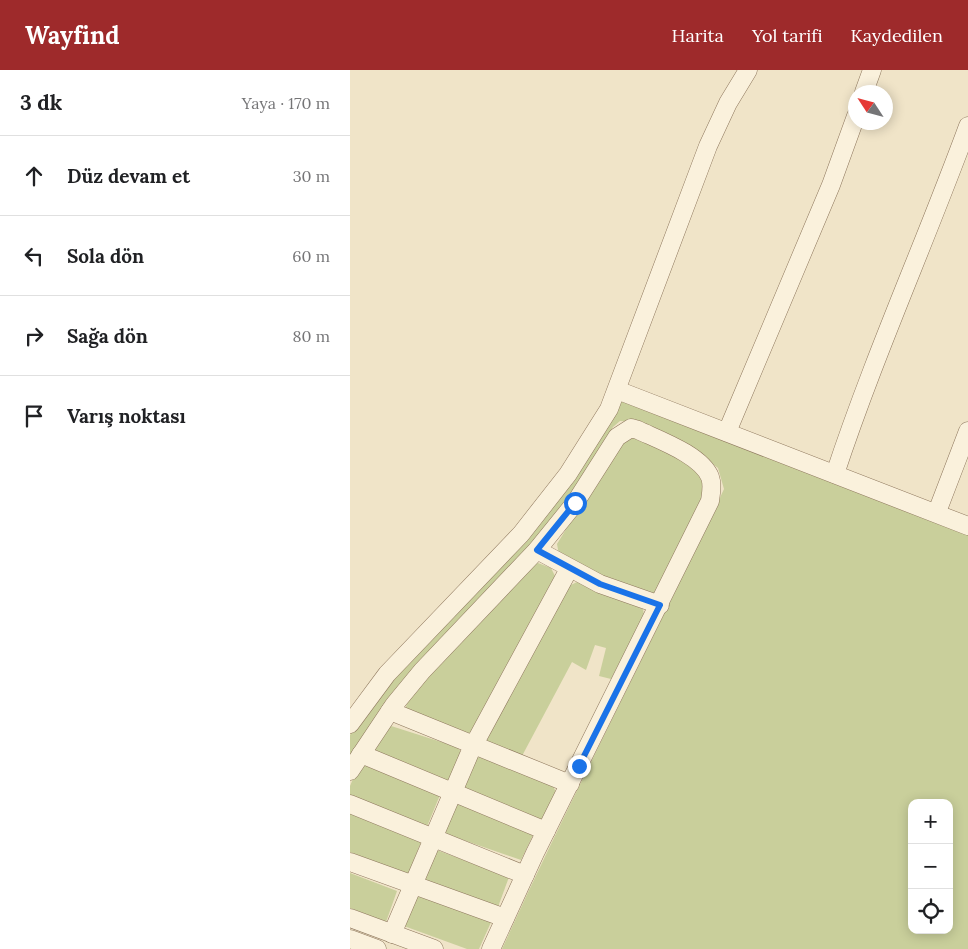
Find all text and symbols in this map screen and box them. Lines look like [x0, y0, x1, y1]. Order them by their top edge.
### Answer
text: Wayfind [25, 20, 120, 51]
text: Harita [672, 24, 724, 47]
text: Yol tarifi [752, 24, 822, 47]
text: Kaydedilen [850, 24, 943, 47]
north arrow [848, 85, 893, 130]
text: 3 dk [20, 89, 62, 116]
text: Yaya · 170 m [242, 93, 330, 113]
icon: ahead [20, 162, 48, 190]
text: Düz devam et [67, 164, 190, 188]
text: 30 m [293, 166, 330, 186]
icon: left [20, 242, 48, 270]
text: Sola dön [67, 244, 144, 268]
text: 60 m [292, 246, 330, 266]
icon: right [20, 322, 48, 350]
text: Sağa dön [67, 324, 148, 348]
text: 80 m [293, 326, 330, 346]
icon: arrive [20, 402, 48, 430]
text: Varış noktası [67, 404, 186, 428]
route start [564, 492, 587, 515]
route end [568, 755, 591, 778]
map controls [908, 799, 953, 934]
button: + [908, 799, 953, 844]
button: − [908, 844, 953, 889]
button: locate [908, 889, 953, 934]

